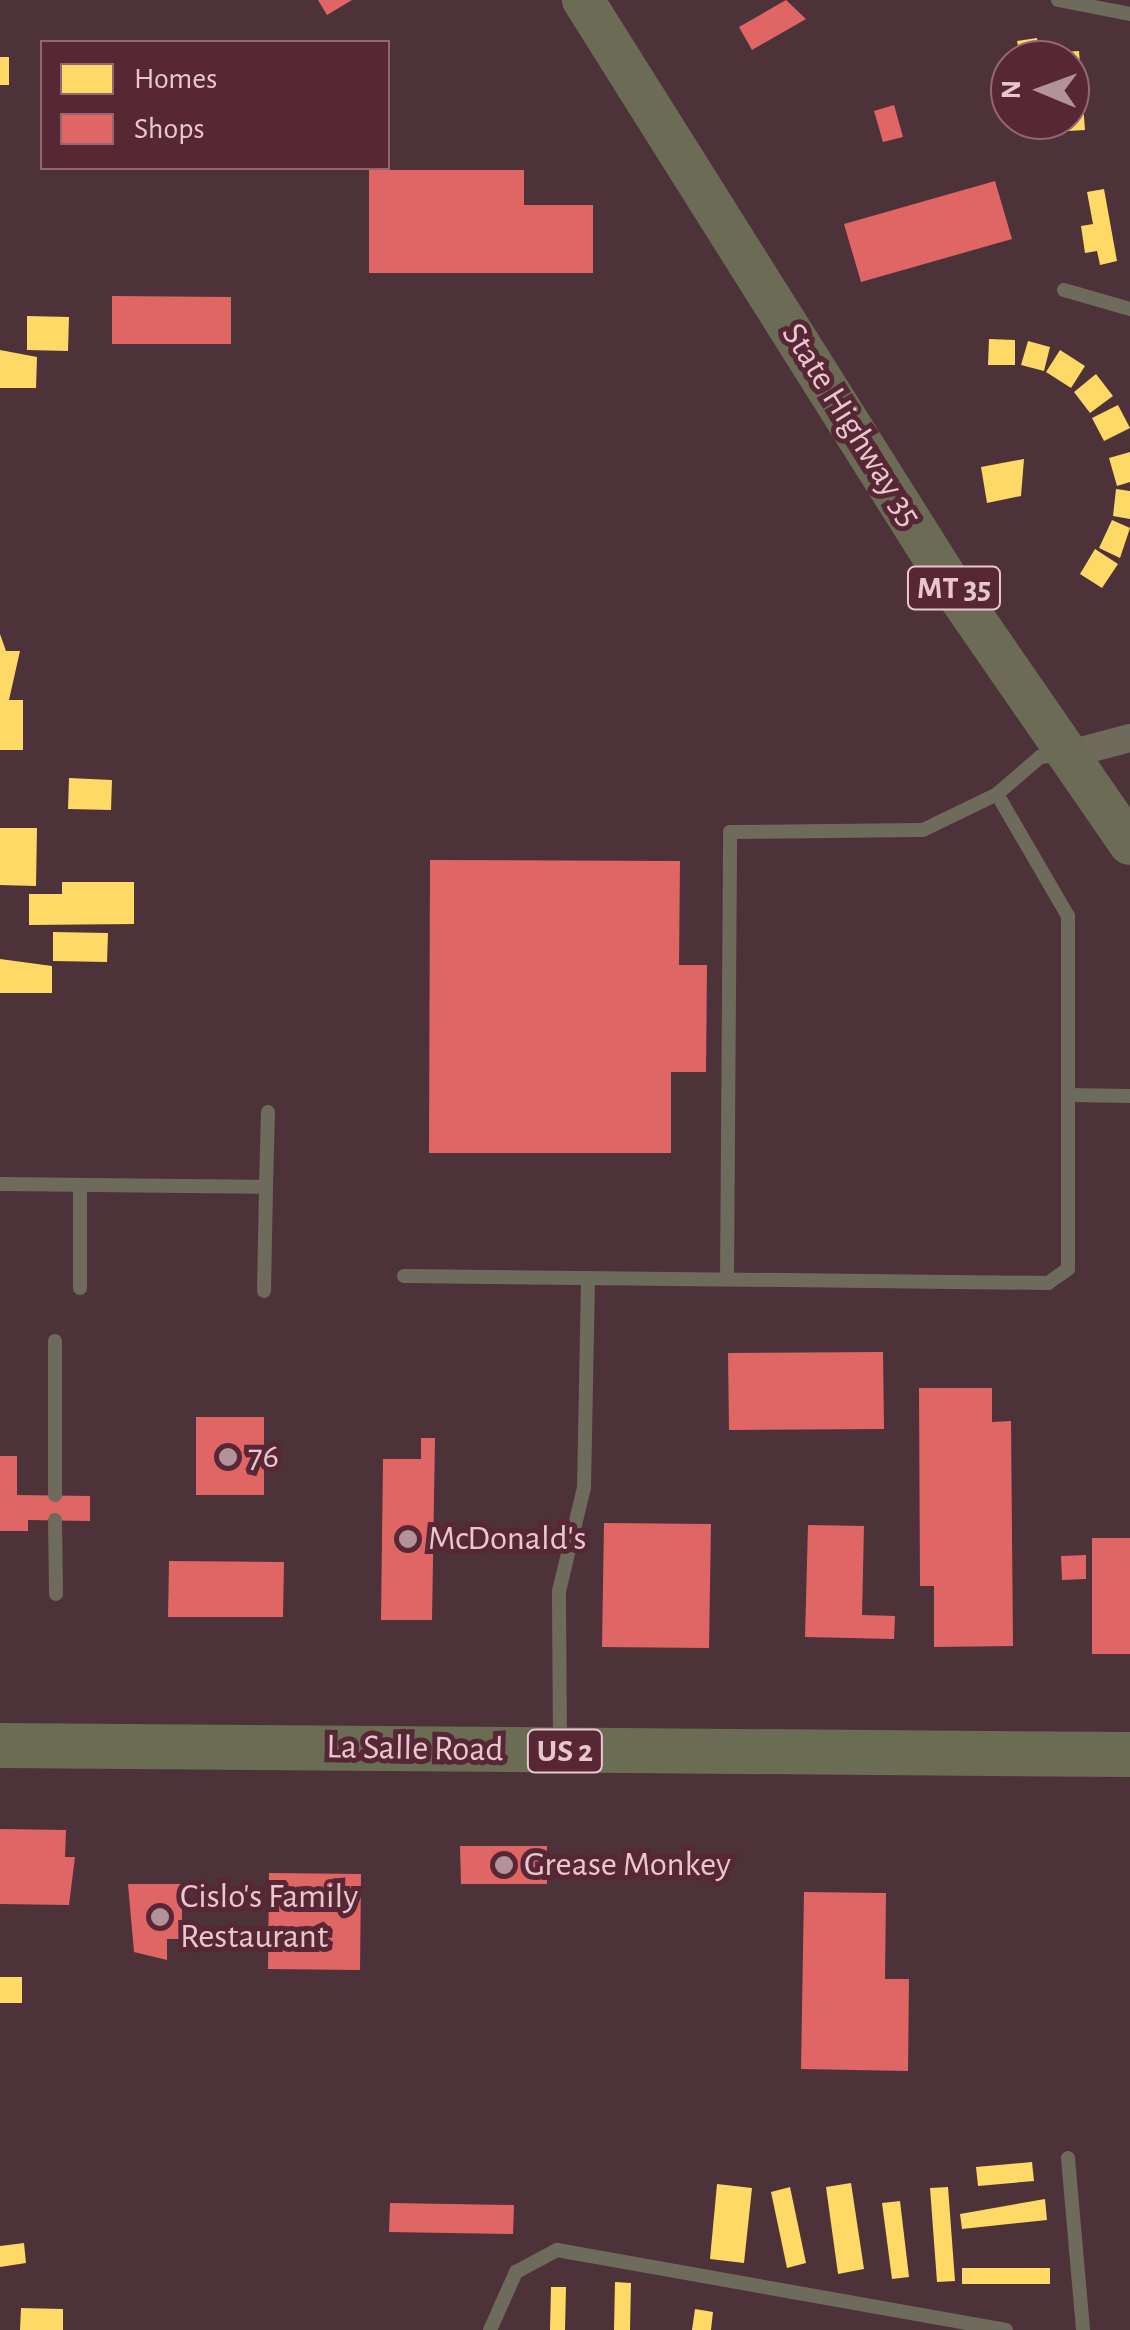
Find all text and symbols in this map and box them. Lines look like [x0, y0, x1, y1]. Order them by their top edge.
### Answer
legend [40, 40, 390, 170]
north arrow [990, 40, 1090, 140]
text: Homes [134, 64, 217, 94]
text: N [998, 80, 1026, 99]
text: Shops [134, 114, 205, 144]
street label: State Highway 35 [772, 316, 930, 534]
road number: MT 35 [906, 561, 1002, 615]
place label: 76 [248, 1436, 279, 1478]
marker: 76 [217, 1446, 239, 1468]
place label: McDonald's [428, 1518, 587, 1560]
marker: McDonald's [397, 1528, 419, 1550]
road number: US 2 [525, 1724, 605, 1778]
street label: La Salle Road [326, 1726, 504, 1772]
place label: Grease Monkey [524, 1844, 731, 1886]
marker: Grease Monkey [493, 1854, 515, 1876]
place label: Cislo's Family Restaurant [180, 1876, 358, 1958]
marker: Cislo's Family Restaurant [149, 1906, 171, 1928]

